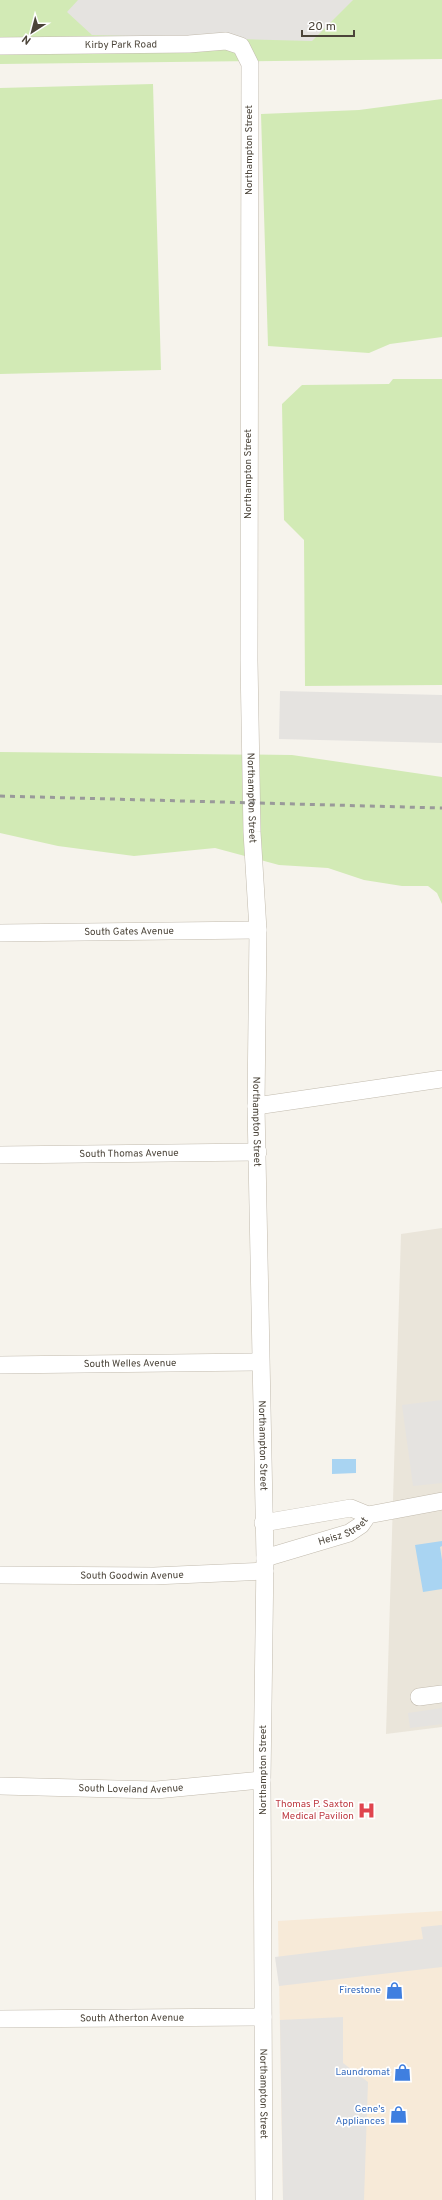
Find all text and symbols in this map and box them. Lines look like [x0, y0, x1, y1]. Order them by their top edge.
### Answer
north arrow [12, 12, 52, 52]
scale bar [302, 12, 354, 38]
text: 20 m [308, 19, 336, 35]
text: N [19, 31, 34, 47]
street label: Kirby Park Road [85, 38, 157, 52]
street label: Northampton Street [243, 105, 256, 195]
street label: Northampton Street [242, 429, 255, 519]
street label: Northampton Street [244, 753, 259, 844]
street label: South Gates Avenue [84, 924, 174, 939]
street label: Northampton Street [249, 1076, 264, 1167]
street label: South Thomas Avenue [79, 1146, 179, 1161]
street label: South Welles Avenue [84, 1356, 176, 1371]
street label: Northampton Street [255, 1400, 270, 1491]
street label: Heisz Street [317, 1514, 371, 1548]
street label: South Goodwin Avenue [80, 1568, 184, 1583]
street label: Northampton Street [257, 1725, 270, 1815]
street label: South Loveland Avenue [78, 1781, 184, 1797]
place label: Thomas P. Saxton Medical Pavilion [275, 1798, 354, 1823]
hospital icon: Thomas P. Saxton Medical Pavilion [357, 1800, 377, 1820]
shop icon: Firestone [384, 1980, 404, 2000]
place label: Firestone [339, 1984, 381, 1997]
street label: South Atherton Avenue [80, 2011, 184, 2025]
street label: Northampton Street [257, 2048, 270, 2139]
shop icon: Laundromat [393, 2062, 413, 2082]
place label: Laundromat [335, 2066, 390, 2079]
place label: Gene's Appliances [336, 2103, 385, 2128]
shop icon: Gene's Appliances [388, 2105, 408, 2125]

